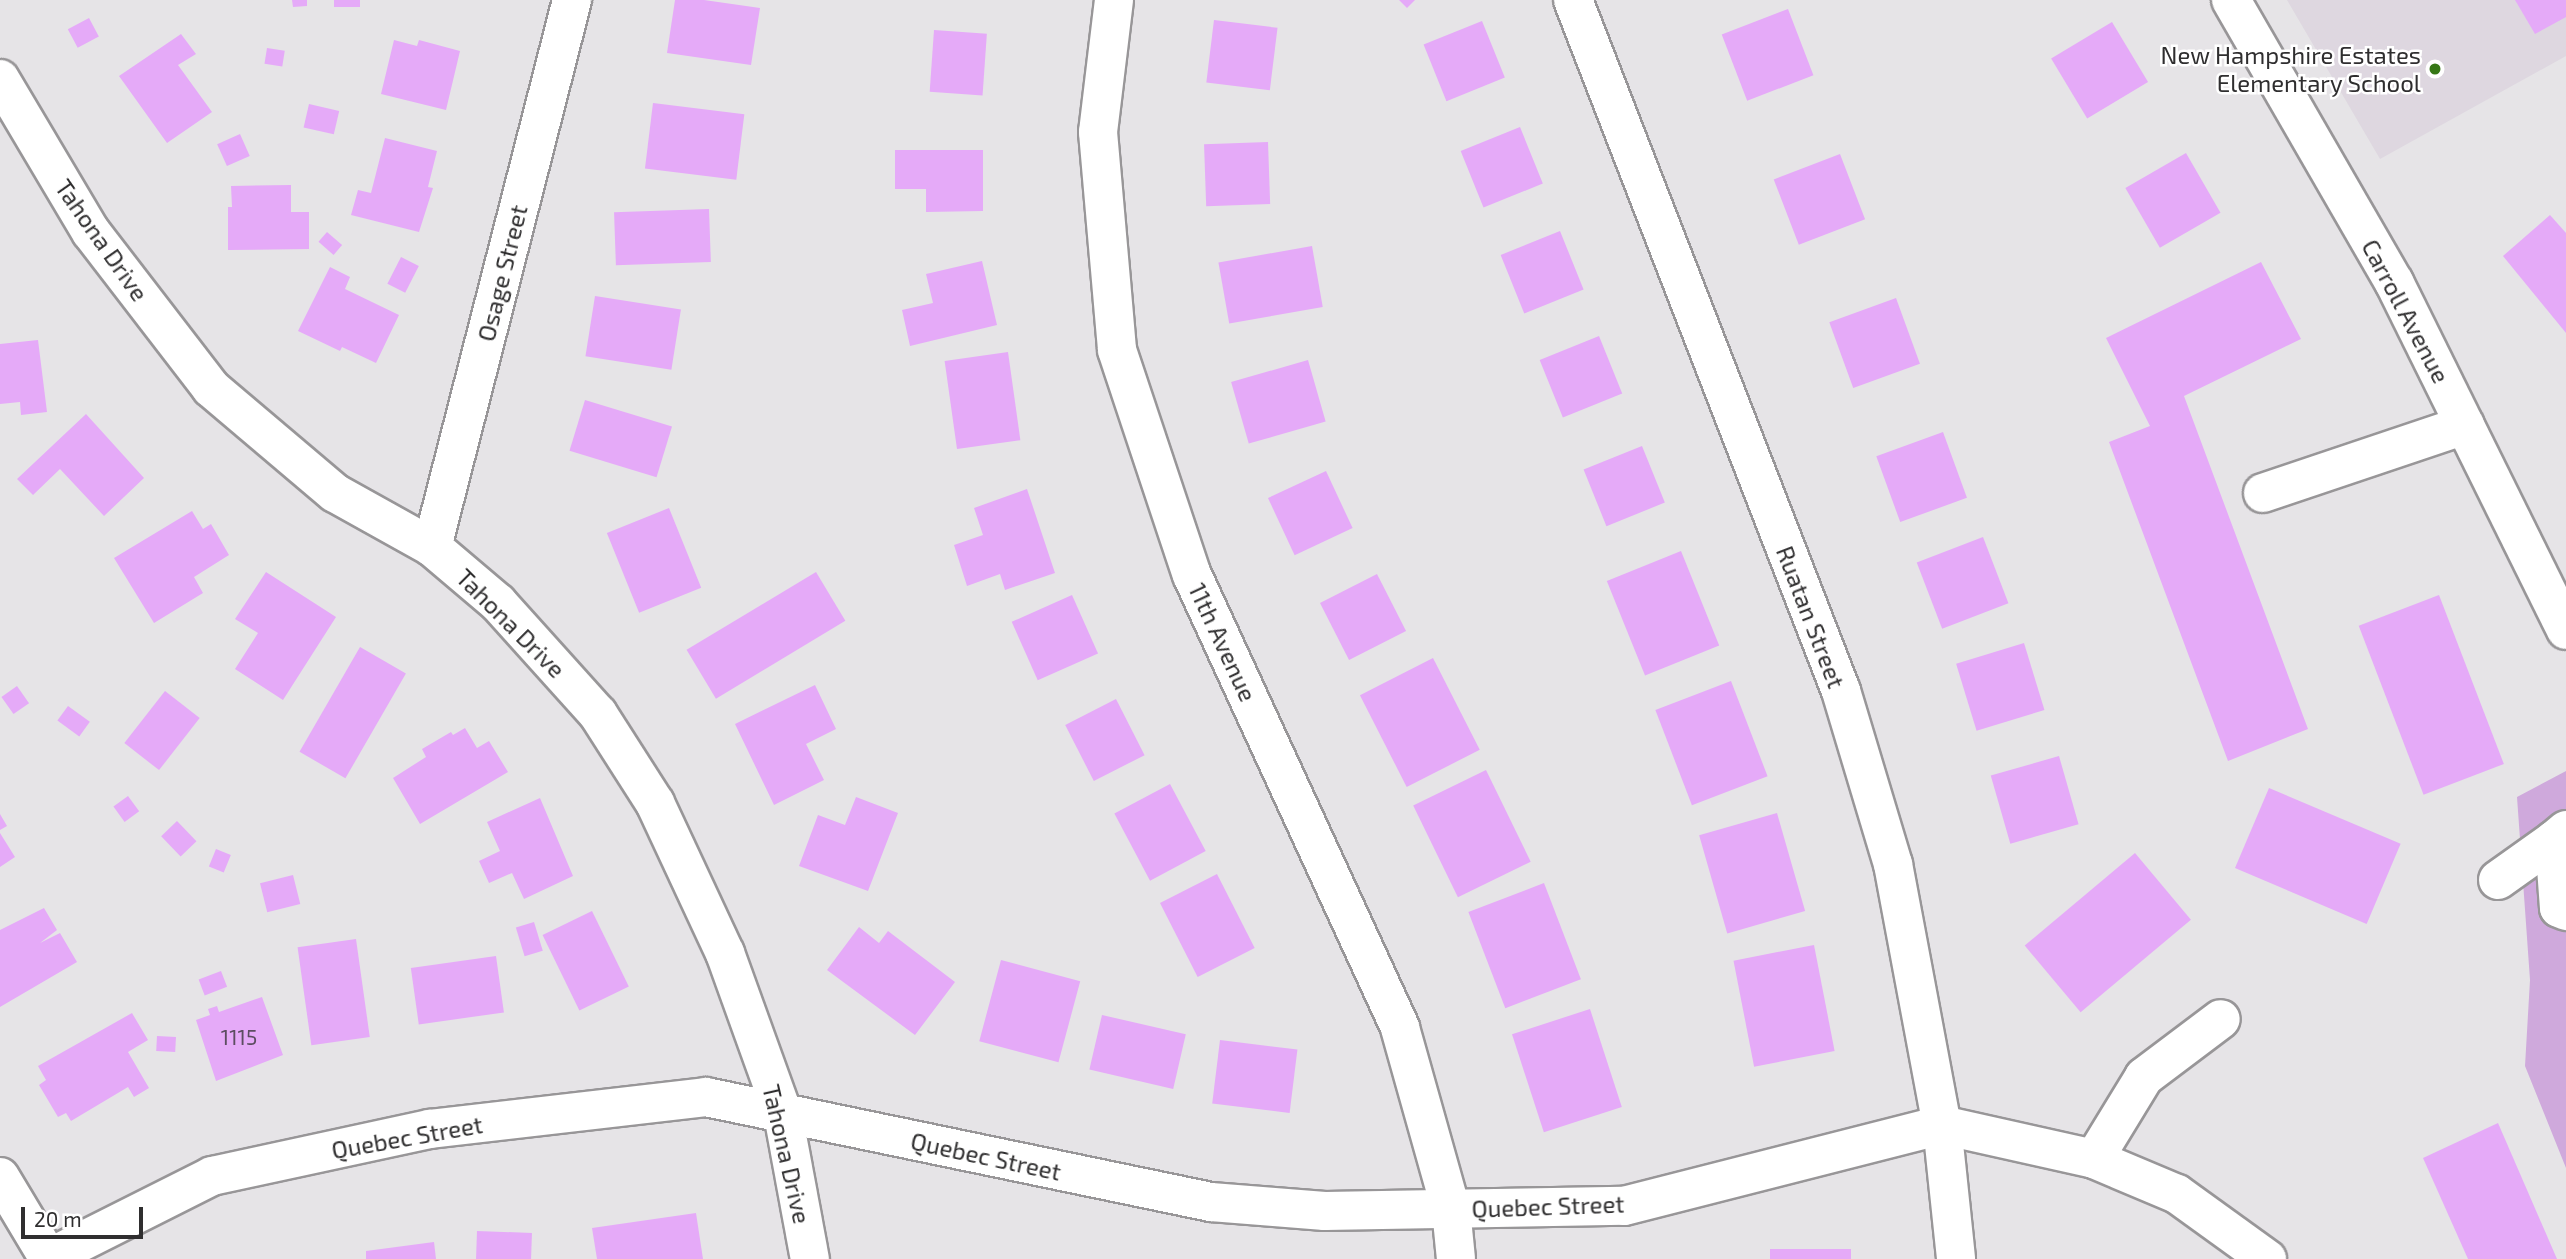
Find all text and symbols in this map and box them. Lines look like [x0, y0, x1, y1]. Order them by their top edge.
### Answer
place label: New Hampshire Estates Elementary School [2160, 41, 2421, 97]
marker: New Hampshire Estates Elementary School [2427, 61, 2443, 77]
street label: Tahona Drive [50, 174, 154, 306]
street label: Osage Street [471, 202, 533, 344]
street label: Carroll Avenue [2356, 234, 2456, 388]
street label: Ruatan Street [1771, 542, 1851, 692]
street label: Tahona Drive [451, 563, 571, 683]
street label: 11th Avenue [1183, 578, 1263, 706]
house number: 1115 [221, 1024, 257, 1050]
street label: Tahona Drive [757, 1082, 817, 1226]
street label: Quebec Street [329, 1110, 485, 1164]
street label: Quebec Street [908, 1126, 1064, 1186]
street label: Quebec Street [1471, 1189, 1625, 1223]
scale bar [24, 1192, 147, 1236]
text: 20 m [34, 1206, 82, 1231]

